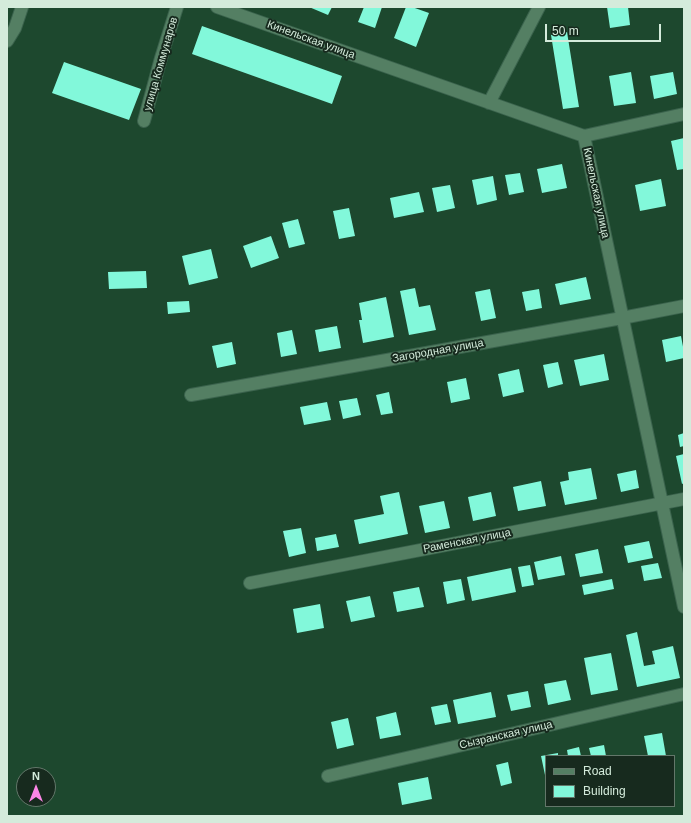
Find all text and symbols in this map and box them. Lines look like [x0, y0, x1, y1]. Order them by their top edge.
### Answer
street label: улица Коммунаров [141, 16, 181, 112]
scale bar [547, 16, 663, 42]
street label: Кинельская улица [265, 18, 357, 62]
text: 50 m [552, 24, 579, 38]
street label: Кинельская улица [580, 146, 612, 240]
street label: Загородная улица [391, 336, 485, 366]
street label: Раменская улица [422, 526, 512, 556]
street label: Сызранская улица [458, 718, 554, 752]
legend [545, 755, 675, 807]
text: Road [583, 764, 612, 778]
north arrow [16, 767, 56, 807]
text: N [32, 770, 40, 782]
text: Building [583, 784, 626, 798]

